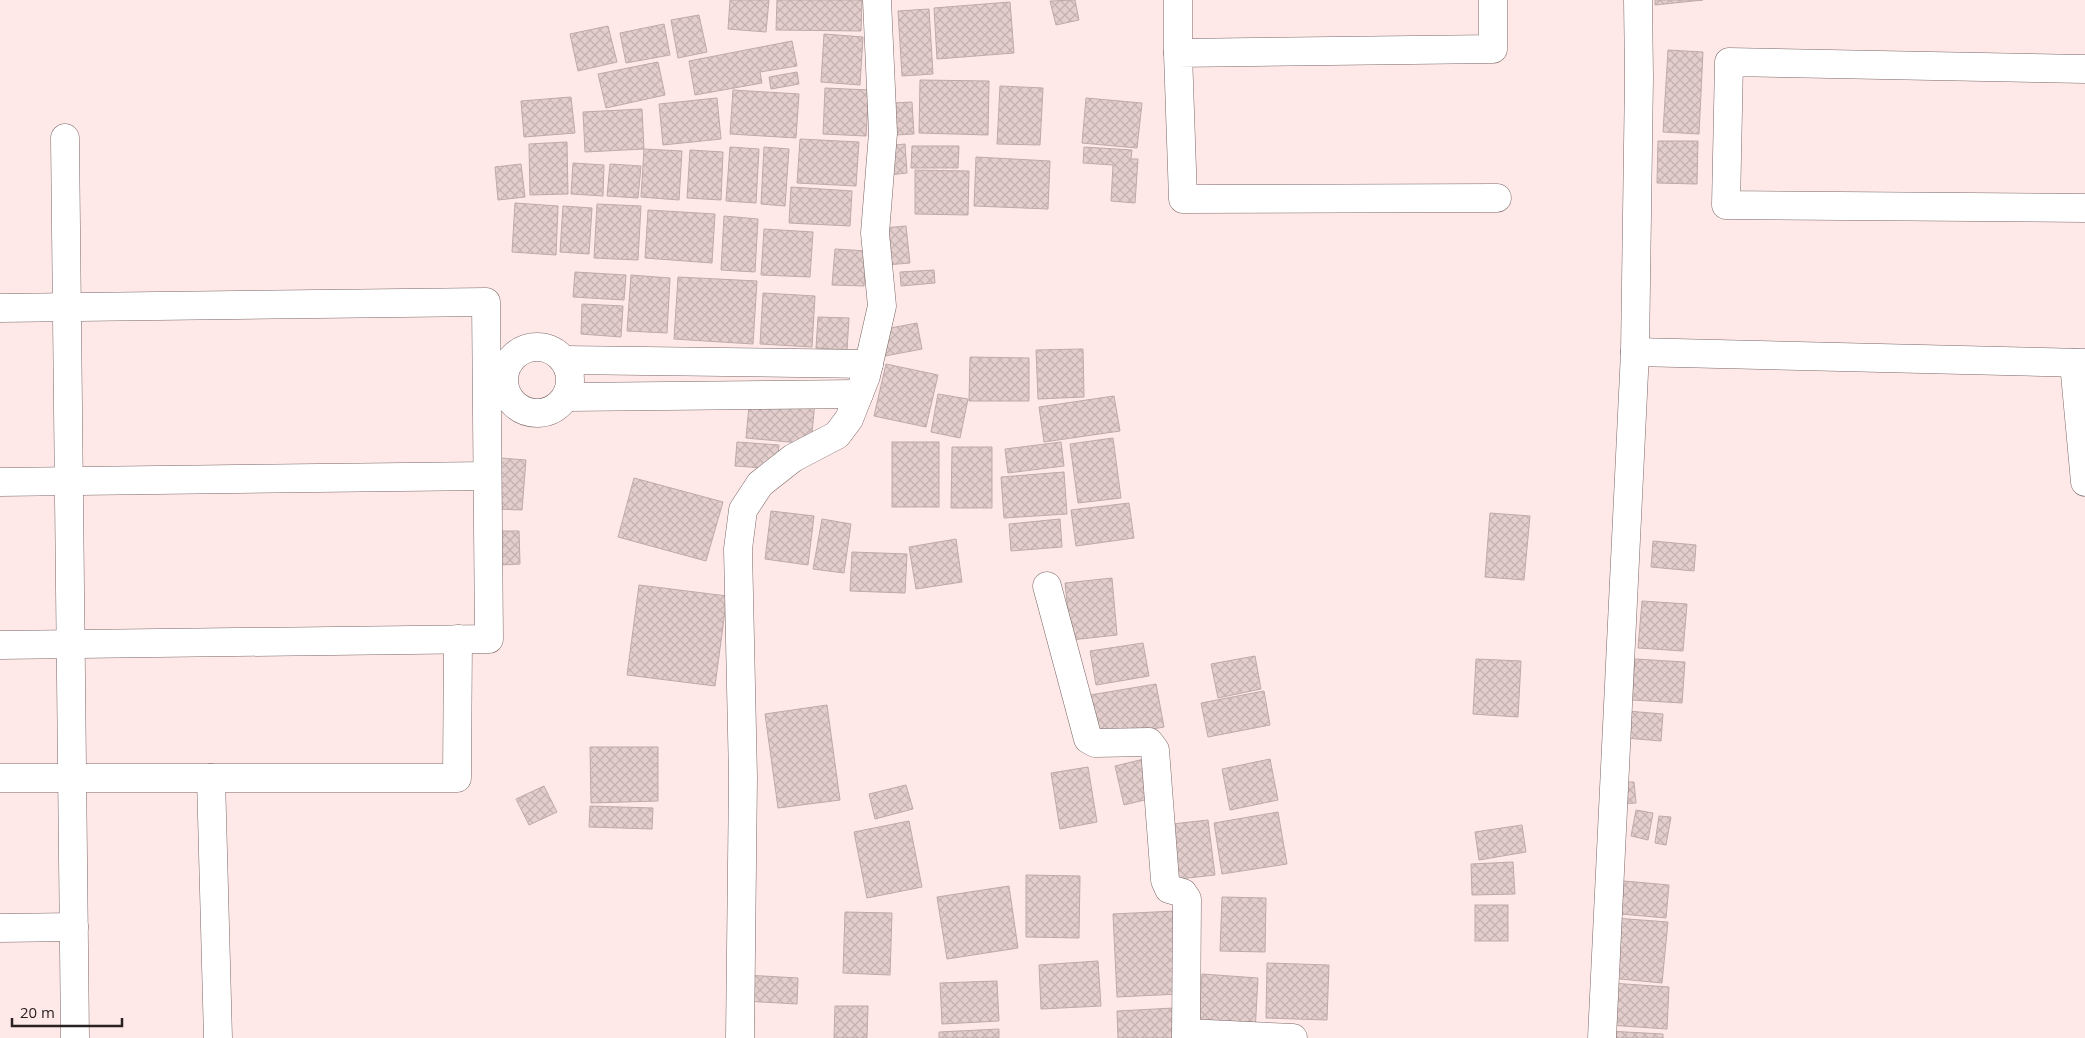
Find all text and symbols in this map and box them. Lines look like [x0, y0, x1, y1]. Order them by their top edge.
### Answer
scale bar [12, 996, 122, 1028]
text: 20 m [20, 1002, 55, 1022]

